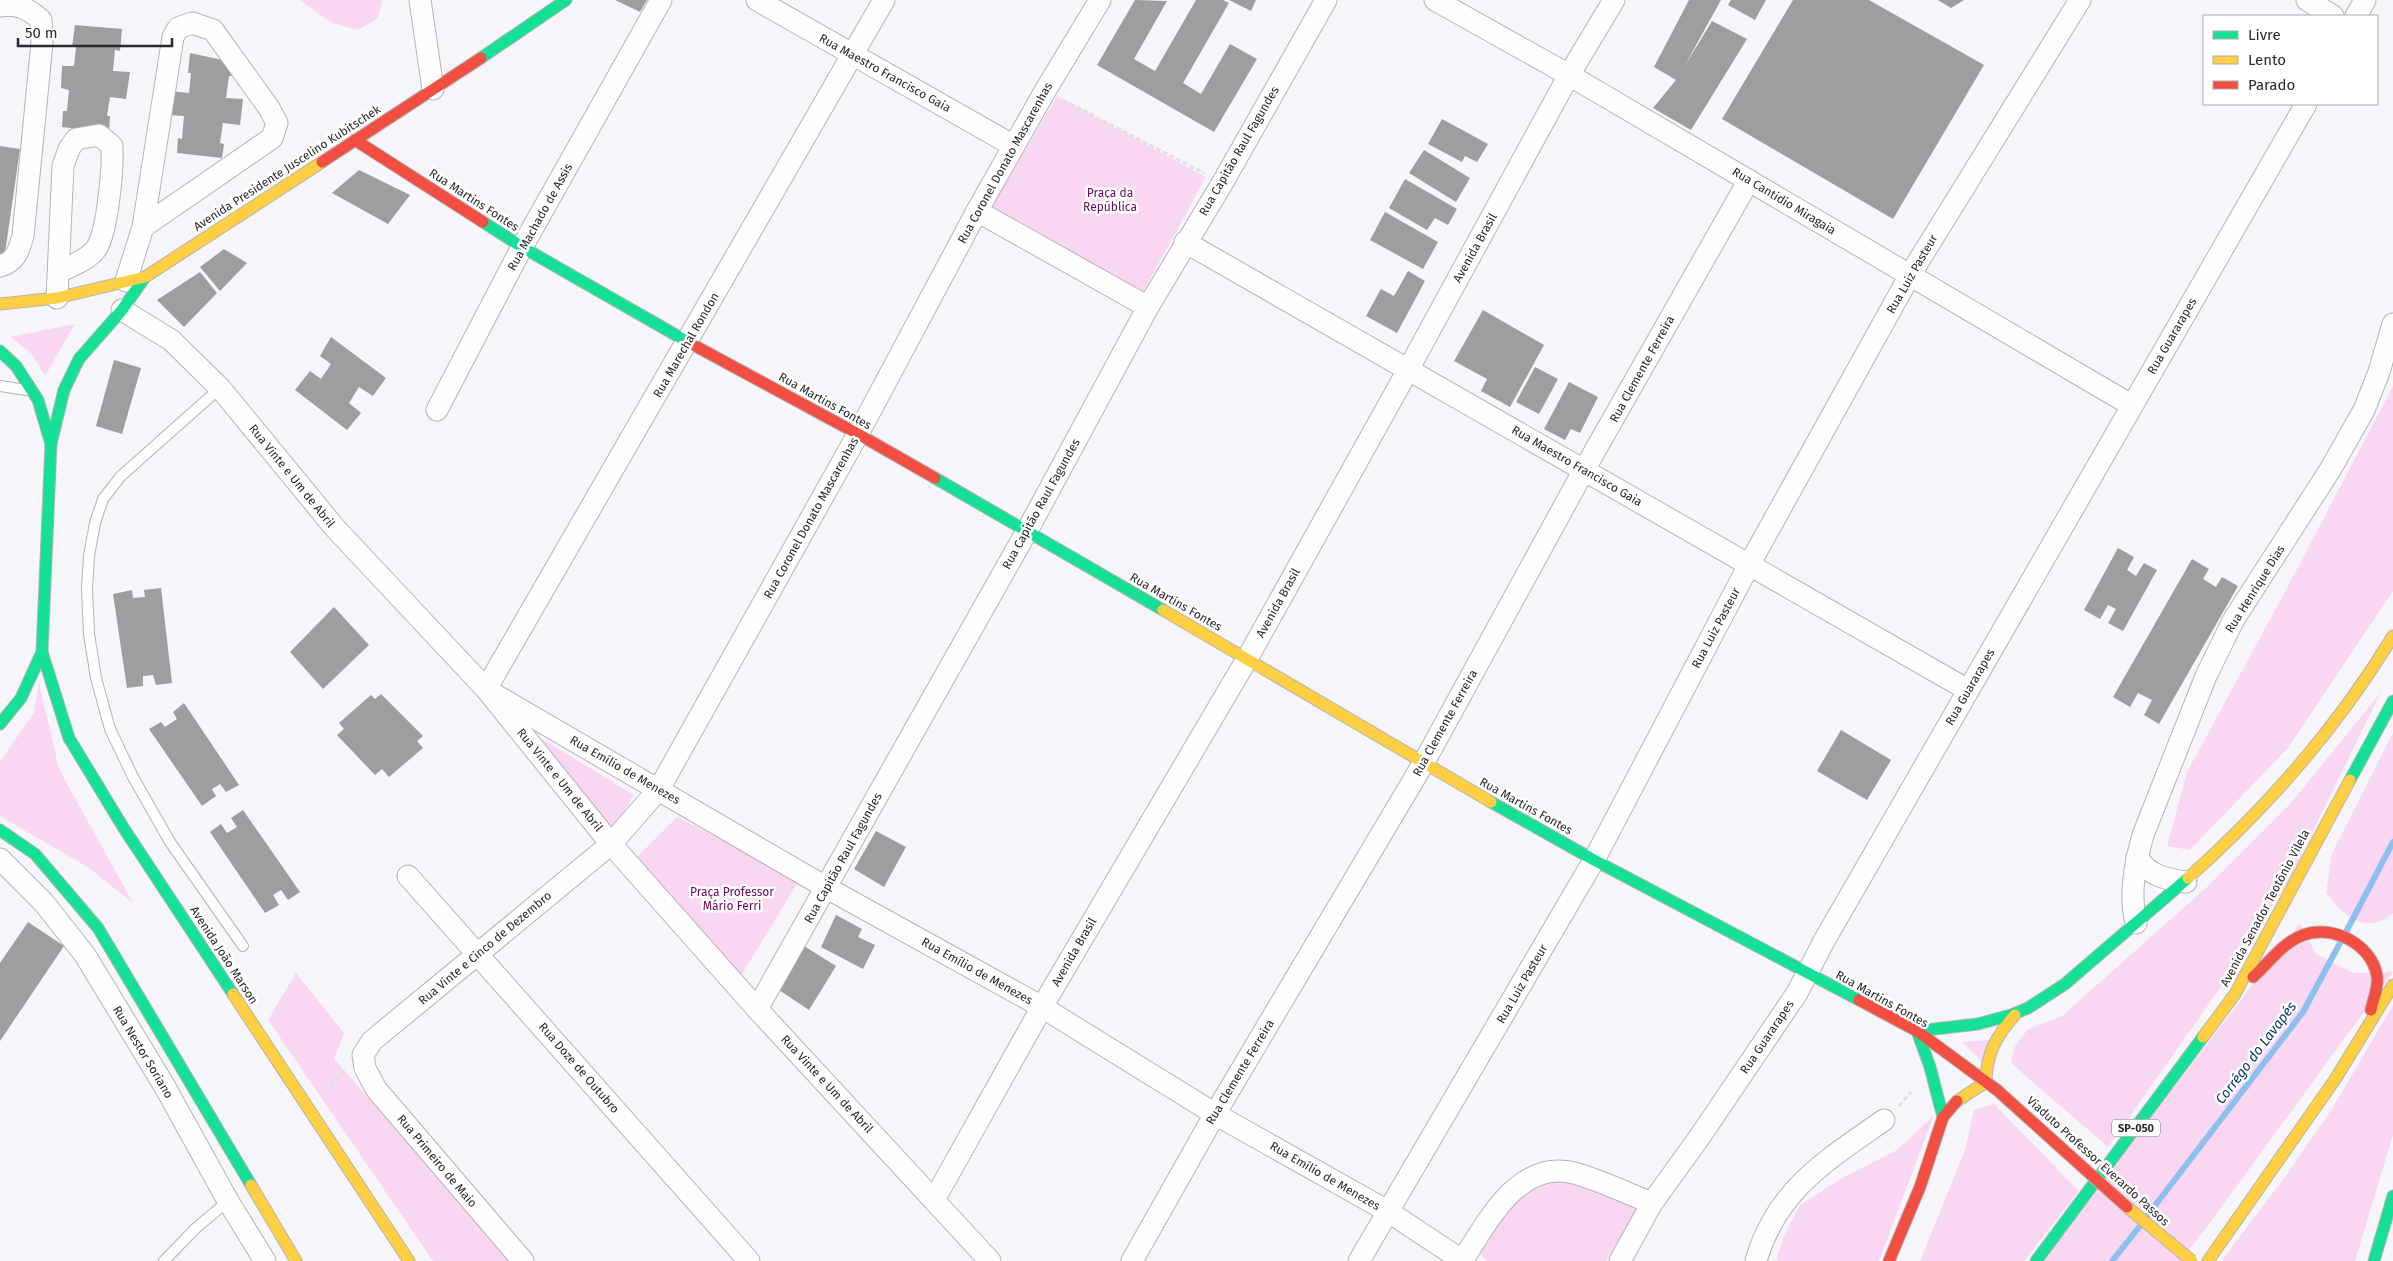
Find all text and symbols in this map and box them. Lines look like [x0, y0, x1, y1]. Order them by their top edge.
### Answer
scale bar [18, 15, 171, 47]
legend [2203, 15, 2378, 105]
text: 50 m [25, 24, 58, 42]
text: Livre [2248, 26, 2281, 44]
street label: Rua Maestro Francisco Gaia [817, 31, 953, 115]
text: Lento [2248, 51, 2286, 69]
text: Parado [2248, 76, 2295, 94]
street label: Rua Coronel Donato Mascarenhas [955, 80, 1055, 246]
street label: Rua Capitão Raul Fagundes [1196, 84, 1282, 218]
street label: Avenida Presidente Juscelino Kubitschek [191, 102, 384, 234]
street label: Rua Machado de Assis [505, 161, 575, 273]
street label: Rua Cantidio Miragaia [1730, 165, 1838, 237]
street label: Rua Martins Fontes [427, 166, 522, 234]
park label: Praça da República [1083, 186, 1137, 214]
street label: Avenida Brasil [1450, 211, 1500, 285]
street label: Rua Luiz Pasteur [1884, 232, 1941, 316]
street label: Rua Marechal Rondon [650, 290, 722, 400]
street label: Rua Guararapes [2144, 295, 2200, 377]
street label: Rua Clemente Ferreira [1607, 313, 1677, 425]
street label: Rua Martins Fontes [776, 370, 874, 432]
street label: Rua Vinte e Um de Abril [246, 422, 338, 531]
street label: Rua Maestro Francisco Gaia [1509, 423, 1645, 509]
street label: Rua Coronel Donato Mascarenhas [761, 435, 861, 601]
street label: Rua Capitão Raul Fagundes [999, 436, 1083, 572]
street label: Rua Henrique Dias [2222, 542, 2288, 635]
street label: Avenida Brasil [1253, 566, 1303, 640]
street label: Rua Martins Fontes [1128, 570, 1225, 634]
street label: Rua Luiz Pasteur [1689, 585, 1743, 671]
street label: Rua Guararapes [1942, 646, 1998, 728]
street label: Rua Clemente Ferreira [1410, 667, 1480, 779]
street label: Rua Vinte e Um de Abril [514, 726, 606, 835]
street label: Rua Emílio de Menezes [568, 733, 683, 807]
street label: Rua Martins Fontes [1477, 775, 1575, 837]
street label: Rua Capitão Raul Fagundes [801, 790, 885, 926]
street label: Avenida Senador Teotônio Vilela [2217, 827, 2313, 989]
park label: Praça Professor Mário Ferri [690, 885, 774, 913]
street label: Rua Vinte e Cinco de Dezembro [416, 888, 554, 1008]
street label: Avenida João Marson [187, 903, 261, 1007]
street label: Avenida Brasil [1049, 915, 1100, 989]
street label: Rua Emílio de Menezes [919, 935, 1035, 1008]
street label: Rua Luiz Pasteur [1494, 942, 1551, 1026]
street label: Rua Martins Fontes [1833, 968, 1931, 1030]
street label: Rua Guararapes [1737, 997, 1797, 1076]
water label: Corrégo do Lavapés [2212, 998, 2300, 1108]
street label: Rua Nestor Soriano [110, 1003, 176, 1101]
street label: Rua Clemente Ferreira [1203, 1017, 1277, 1127]
street label: Rua Doze de Outubro [536, 1020, 622, 1116]
street label: Rua Vinte e Um de Abril [778, 1032, 876, 1136]
street label: Viaduto Professor Everardo Passos [2024, 1093, 2172, 1229]
street label: Rua Primeiro de Maio [394, 1112, 480, 1210]
road number: SP-050 [2112, 1120, 2160, 1136]
street label: Rua Emílio de Menezes [1268, 1139, 1383, 1213]

